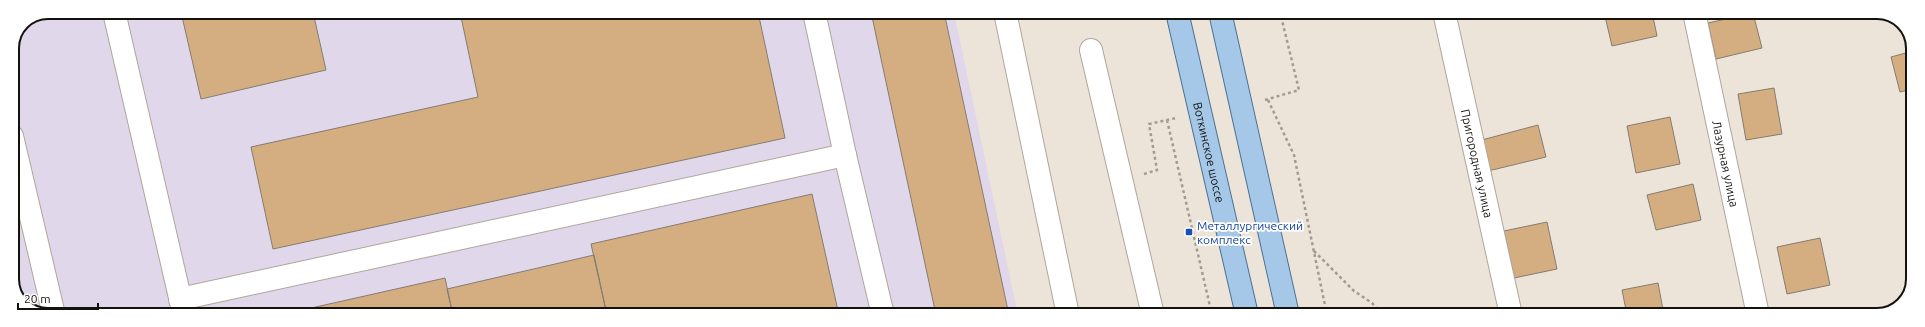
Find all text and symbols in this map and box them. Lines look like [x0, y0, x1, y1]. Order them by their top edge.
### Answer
street label: Воткинское шоссе [1192, 101, 1227, 204]
street label: Пригородная улица [1459, 108, 1496, 219]
street label: Лазурная улица [1711, 119, 1742, 208]
place label: Металлургический комплекс [1197, 219, 1303, 246]
marker: Металлургический комплекс [1184, 227, 1194, 237]
scale bar [18, 285, 98, 311]
text: 20 m [24, 292, 51, 305]

